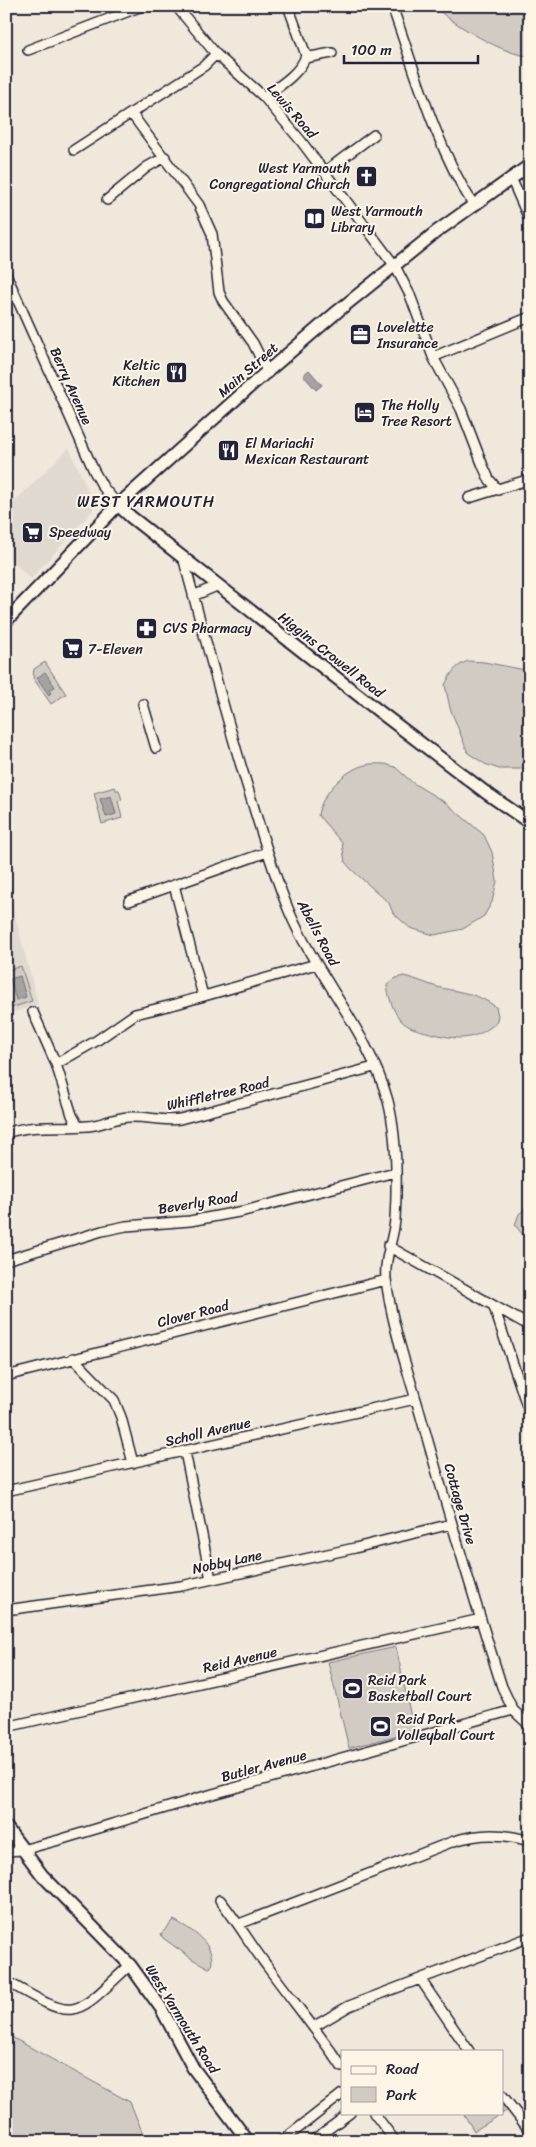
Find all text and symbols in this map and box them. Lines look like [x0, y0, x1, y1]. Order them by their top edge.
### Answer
scale bar [344, 32, 477, 64]
text: 100 m [351, 37, 392, 63]
street label: Lewis Road [261, 77, 325, 146]
place label: West Yarmouth Congregational Church [210, 156, 350, 197]
church icon: West Yarmouth Congregational Church [354, 164, 378, 188]
place label: West Yarmouth Library [331, 199, 423, 240]
library icon: West Yarmouth Library [303, 207, 327, 231]
place label: Lovelette Insurance [376, 315, 438, 356]
office icon: Lovelette Insurance [349, 323, 373, 347]
street label: Main Street [212, 336, 284, 404]
street label: Berry Avenue [43, 343, 99, 429]
place label: Keltic Kitchen [112, 353, 160, 394]
restaurant icon: Keltic Kitchen [164, 361, 188, 385]
place label: The Holly Tree Resort [381, 393, 452, 434]
hotel icon: The Holly Tree Resort [353, 401, 377, 425]
place label: El Mariachi Mexican Restaurant [245, 431, 369, 472]
restaurant icon: El Mariachi Mexican Restaurant [217, 439, 241, 463]
district label: WEST YARMOUTH [77, 487, 215, 516]
supermarket icon: Speedway [21, 520, 45, 544]
place label: Speedway [49, 520, 112, 545]
street label: Higgins Crowell Road [272, 605, 391, 706]
pharmacy icon: CVS Pharmacy [135, 616, 159, 640]
place label: CVS Pharmacy [163, 616, 253, 641]
supermarket icon: 7-Eleven [60, 637, 84, 661]
place label: 7-Eleven [88, 637, 143, 662]
street label: Abells Road [290, 894, 347, 972]
street label: Whiffletree Road [164, 1070, 273, 1118]
street label: Beverly Road [156, 1184, 241, 1222]
street label: Clover Road [155, 1293, 233, 1335]
street label: Scholl Avenue [163, 1410, 253, 1454]
street label: Cottage Drive [436, 1460, 484, 1548]
street label: Nobby Lane [190, 1542, 264, 1582]
street label: Reid Avenue [200, 1639, 280, 1681]
place label: Reid Park Basketball Court [368, 1668, 472, 1709]
sports icon: Reid Park Basketball Court [340, 1676, 364, 1700]
place label: Reid Park Volleyball Court [397, 1707, 495, 1748]
sports icon: Reid Park Volleyball Court [369, 1715, 393, 1739]
street label: Butler Avenue [218, 1743, 310, 1789]
street label: West Yarmouth Road [138, 1959, 227, 2080]
legend [341, 2050, 504, 2114]
text: Road [386, 2056, 419, 2082]
text: Park [386, 2082, 417, 2108]

